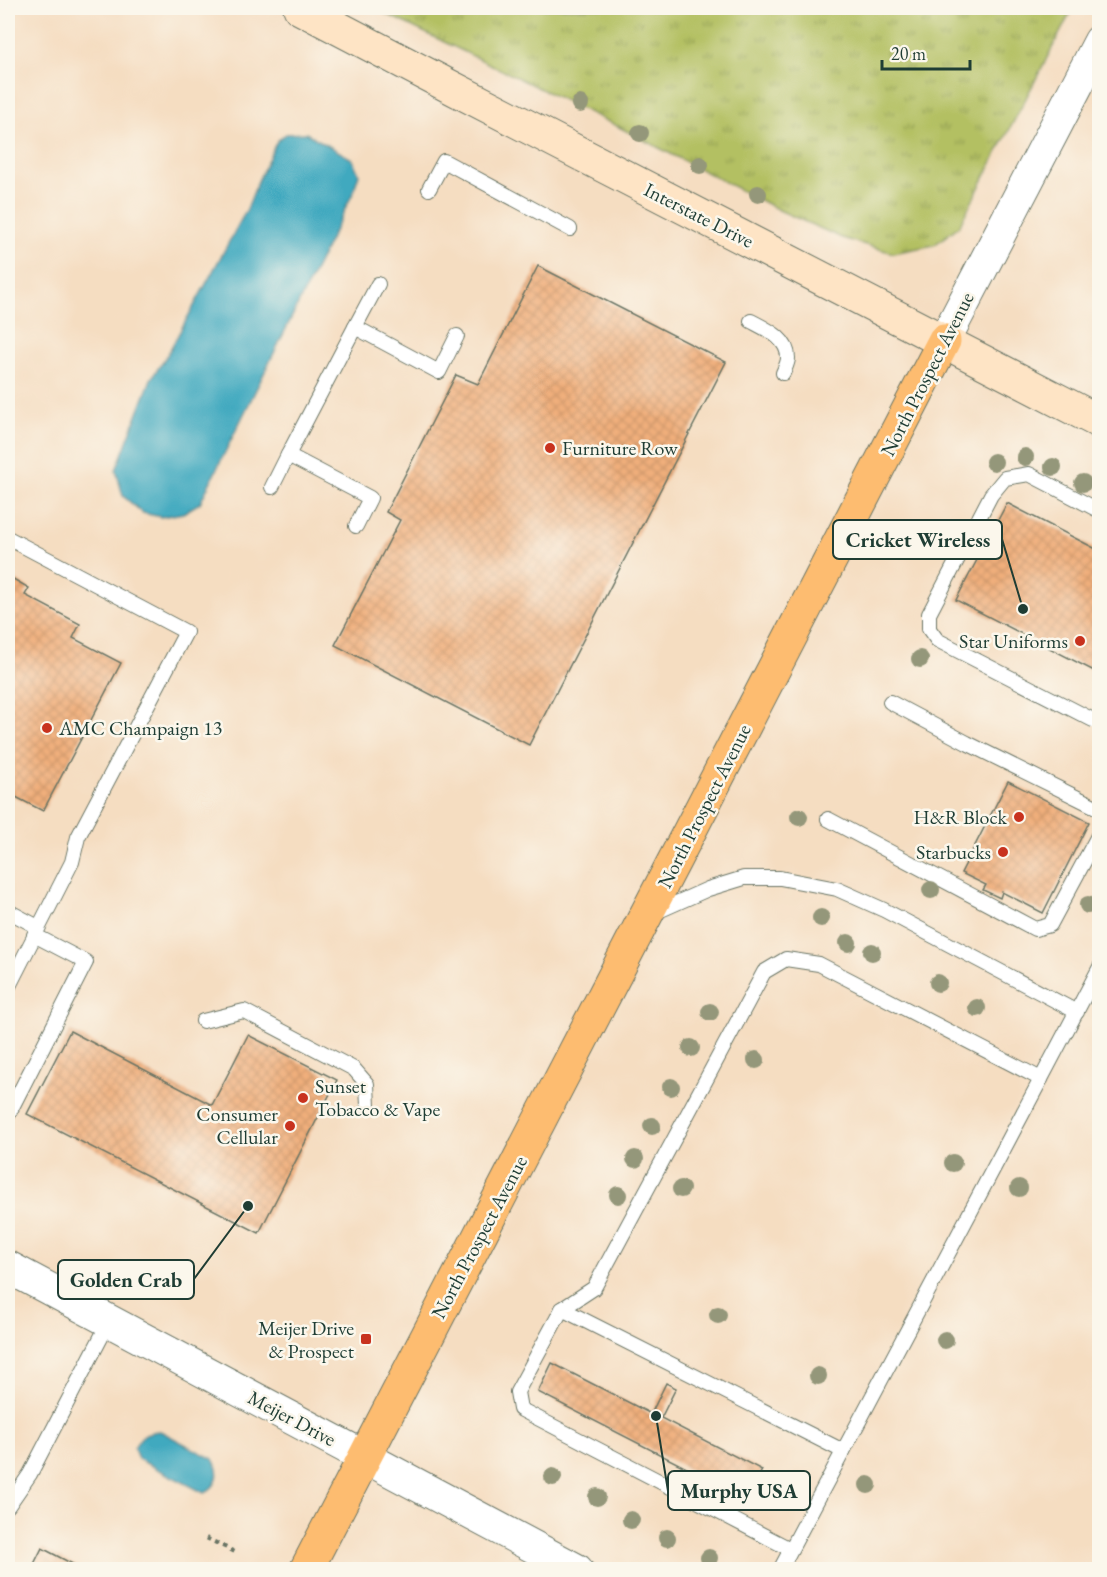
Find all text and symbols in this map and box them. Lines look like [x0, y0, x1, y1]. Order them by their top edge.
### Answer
scale bar [882, 33, 970, 71]
text: 20 m [891, 42, 926, 65]
street label: Interstate Drive [640, 176, 758, 254]
street label: North Prospect Avenue [874, 287, 980, 460]
place label: Furniture Row [562, 435, 678, 461]
marker: Furniture Row [543, 441, 557, 455]
callout: Cricket Wireless [833, 520, 1002, 559]
text: Cricket Wireless [846, 526, 990, 553]
place label: Star Uniforms [959, 628, 1068, 654]
marker: Star Uniforms [1073, 634, 1087, 648]
place label: AMC Champaign 13 [58, 715, 222, 741]
street label: North Prospect Avenue [651, 719, 757, 892]
marker: AMC Champaign 13 [40, 721, 54, 735]
place label: H&R Block [913, 804, 1008, 830]
marker: H&R Block [1012, 810, 1026, 824]
place label: Starbucks [916, 839, 991, 865]
marker: Starbucks [996, 845, 1010, 859]
place label: Sunset Tobacco & Vape [315, 1073, 440, 1122]
marker: Sunset Tobacco & Vape [296, 1091, 310, 1105]
place label: Consumer Cellular [196, 1101, 278, 1150]
marker: Consumer Cellular [283, 1119, 297, 1133]
street label: North Prospect Avenue [425, 1151, 533, 1323]
callout: Golden Crab [58, 1260, 194, 1299]
text: Golden Crab [70, 1266, 182, 1293]
place label: Meijer Drive & Prospect [258, 1315, 355, 1364]
marker: Meijer Drive & Prospect [359, 1332, 373, 1346]
street label: Meijer Drive [243, 1384, 341, 1452]
callout: Murphy USA [668, 1471, 810, 1510]
text: Murphy USA [680, 1477, 799, 1504]

